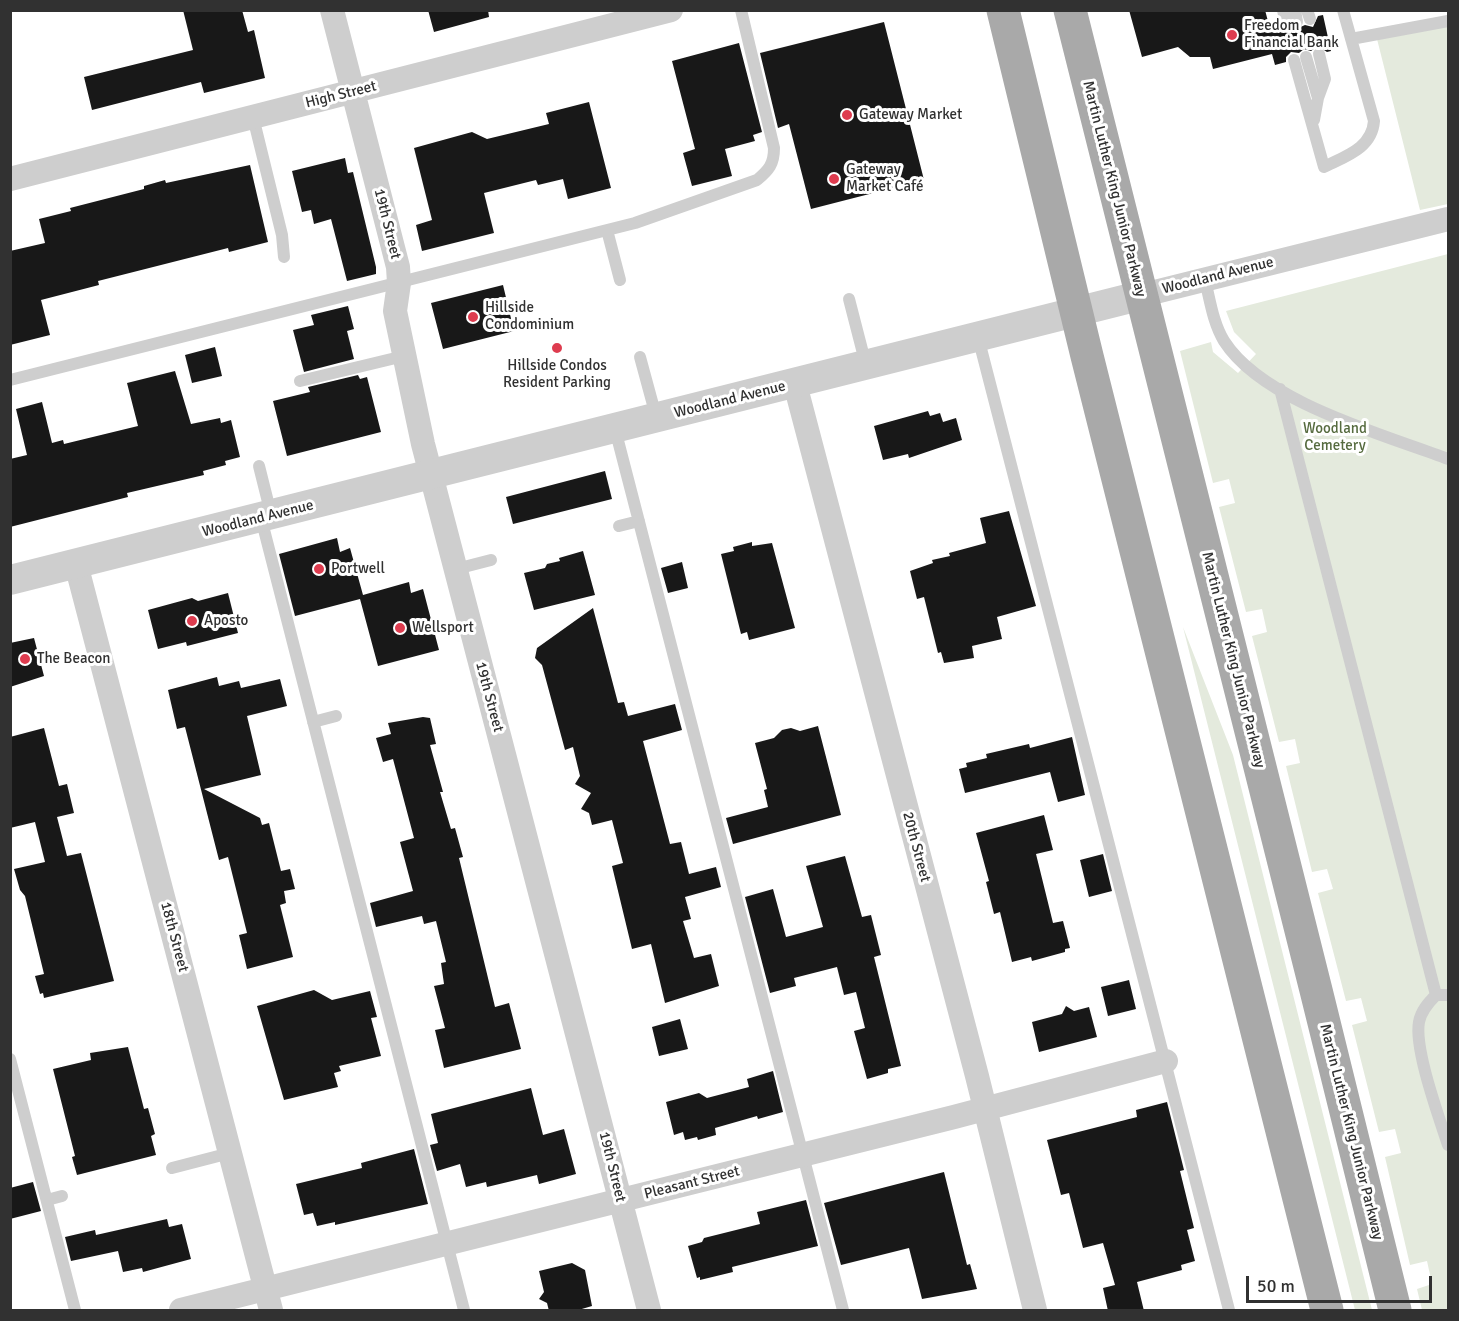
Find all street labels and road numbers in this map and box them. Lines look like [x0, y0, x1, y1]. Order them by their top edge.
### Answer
street label: High Street [304, 77, 378, 113]
street label: Martin Luther King Junior Parkway [1078, 79, 1150, 299]
street label: 19th Street [370, 187, 404, 261]
street label: Woodland Avenue [1160, 253, 1276, 299]
street label: Woodland Avenue [672, 377, 788, 423]
street label: Woodland Avenue [200, 496, 316, 542]
street label: Martin Luther King Junior Parkway [1197, 550, 1269, 770]
street label: 19th Street [471, 660, 507, 734]
street label: 20th Street [898, 810, 934, 884]
street label: 18th Street [156, 900, 192, 974]
street label: Martin Luther King Junior Parkway [1315, 1022, 1387, 1242]
street label: 19th Street [595, 1130, 629, 1204]
street label: Pleasant Street [642, 1162, 742, 1204]

